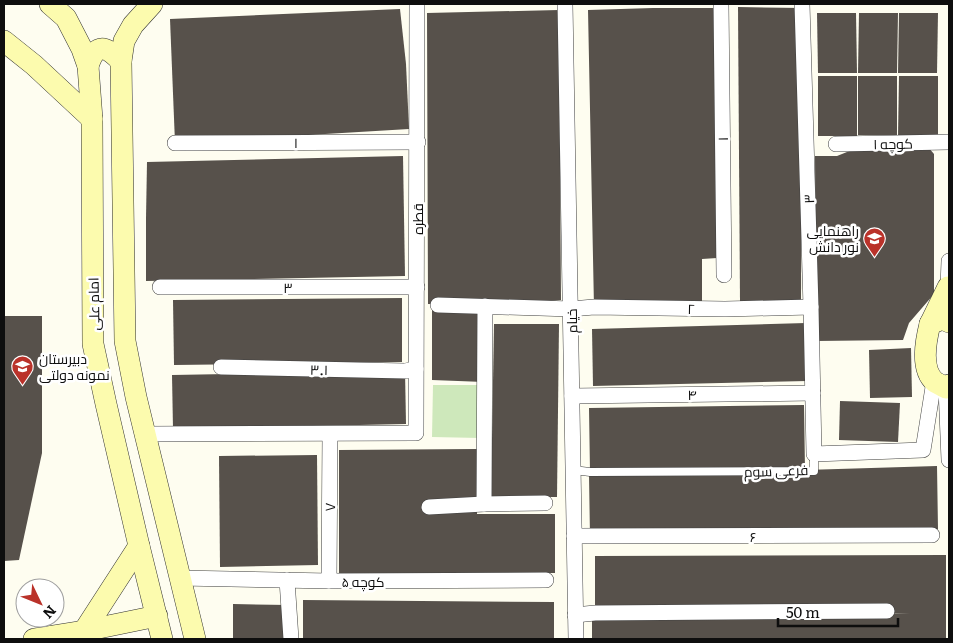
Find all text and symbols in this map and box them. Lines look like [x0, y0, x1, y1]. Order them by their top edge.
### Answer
street label: ۱ [294, 132, 298, 152]
street label: کوچه ۱ [873, 133, 913, 154]
street label: ۱ [712, 137, 732, 141]
street label: ۳ [798, 194, 818, 204]
street label: قطره [407, 203, 427, 235]
place label: راهنمایی نور دانش [807, 220, 859, 256]
school or university icon: راهنمایی نور دانش [863, 226, 887, 257]
street label: امام علی [83, 277, 104, 331]
street label: ۳ [283, 277, 293, 297]
street label: ۲ [687, 298, 695, 318]
street label: خیام [561, 308, 582, 334]
place label: دبیرستان نمونه دولتی [39, 348, 110, 384]
school or university icon: دبیرستان نمونه دولتی [11, 354, 35, 385]
street label: ۳.۱ [310, 359, 328, 379]
street label: ۴ [687, 384, 697, 404]
street label: فرعی سوم [743, 459, 809, 482]
street label: ۷ [319, 502, 339, 512]
street label: ۶ [750, 526, 756, 546]
street label: کوچه ۵ [341, 571, 385, 592]
north arrow [15, 578, 65, 628]
scale bar [778, 596, 898, 628]
text: 50 m [786, 600, 820, 623]
text: N [39, 601, 62, 624]

